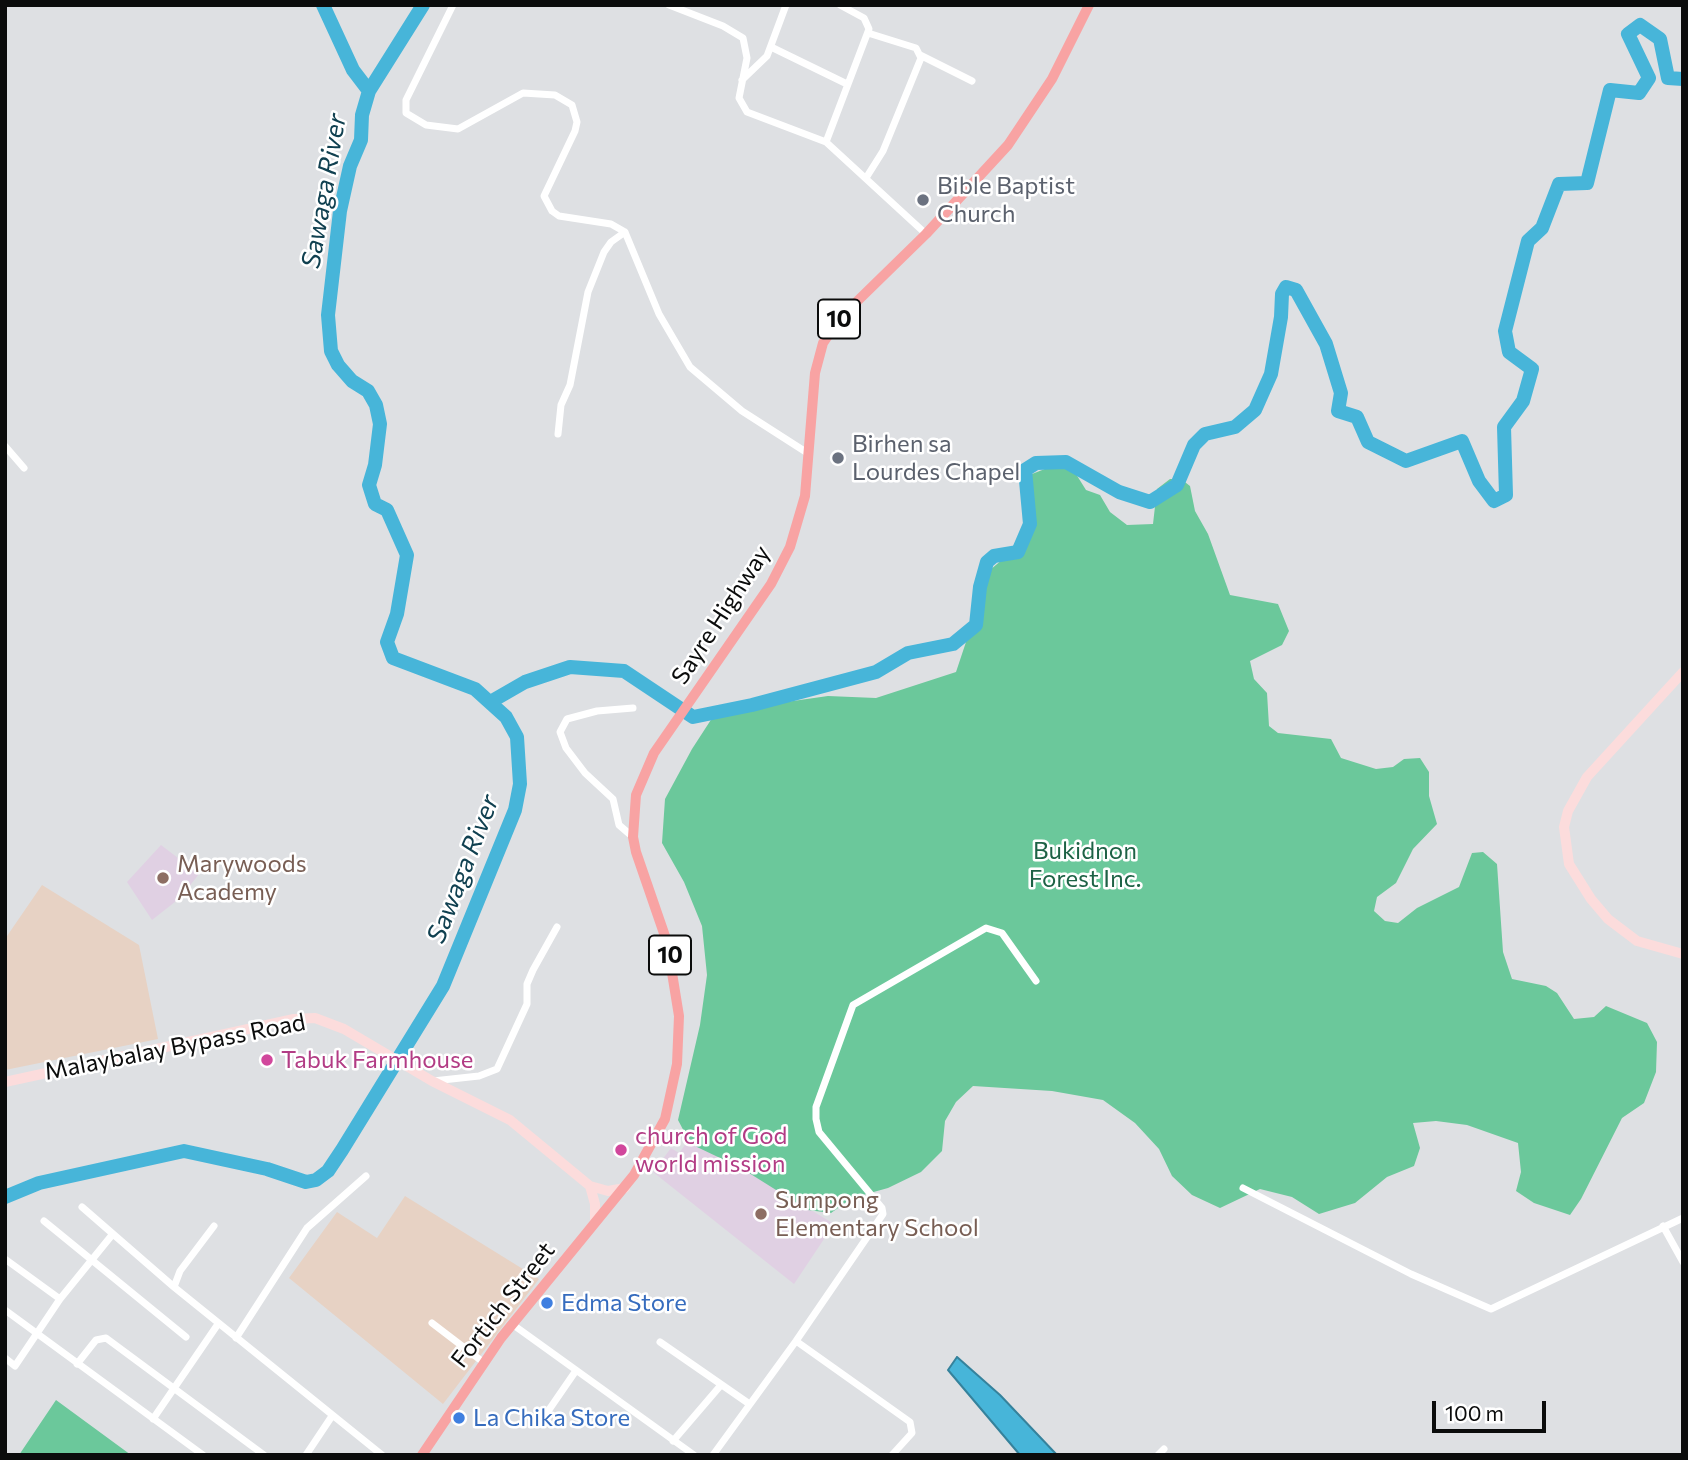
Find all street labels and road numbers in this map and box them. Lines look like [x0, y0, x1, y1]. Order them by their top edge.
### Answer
road number: 10 [818, 300, 860, 338]
street label: Sayre Highway [665, 540, 777, 690]
road number: 10 [649, 936, 691, 974]
street label: Malaybalay Bypass Road [42, 1008, 308, 1086]
street label: Fortich Street [445, 1237, 561, 1373]

